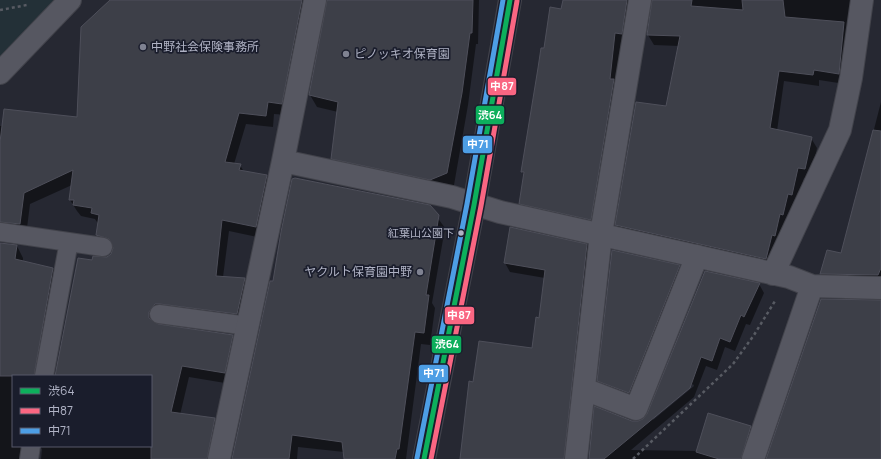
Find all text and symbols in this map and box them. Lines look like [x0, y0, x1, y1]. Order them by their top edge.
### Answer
place label: 中野社会保険事務所 [151, 38, 259, 55]
marker: 中野社会保険事務所 [138, 42, 148, 52]
place label: ピノッキオ保育園 [354, 45, 450, 62]
marker: ピノッキオ保育園 [341, 49, 351, 59]
line badge: 中87 [487, 77, 517, 96]
text: 中87 [490, 78, 514, 93]
line badge: 渋64 [475, 105, 505, 125]
text: 渋64 [478, 107, 503, 122]
line badge: 中71 [462, 135, 493, 154]
text: 中71 [467, 136, 489, 151]
place label: 紅葉山公園下 [388, 225, 454, 240]
marker: 紅葉山公園下 [456, 228, 466, 238]
place label: ヤクルト保育園中野 [304, 263, 412, 280]
marker: ヤクルト保育園中野 [415, 267, 425, 277]
line badge: 中87 [444, 306, 475, 325]
text: 中87 [447, 307, 471, 322]
line badge: 渋64 [431, 335, 462, 354]
text: 渋64 [435, 336, 460, 351]
line badge: 中71 [418, 364, 449, 383]
text: 中71 [423, 365, 445, 380]
legend [12, 375, 152, 447]
text: 渋64 [48, 382, 75, 399]
text: 中87 [48, 402, 73, 419]
text: 中71 [48, 422, 71, 439]

